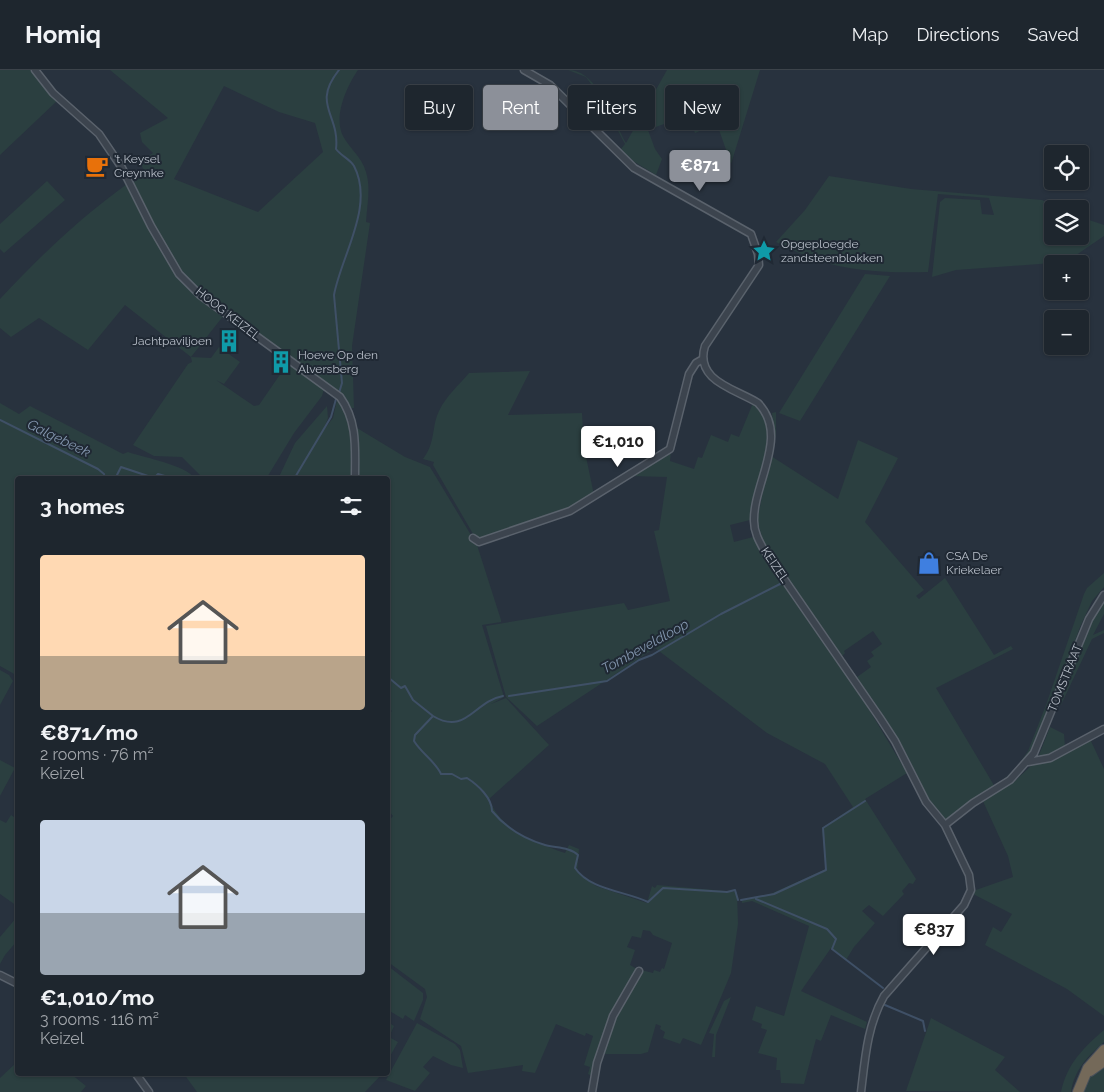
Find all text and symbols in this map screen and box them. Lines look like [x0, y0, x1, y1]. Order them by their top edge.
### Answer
text: Homiq [25, 20, 101, 49]
text: Map [852, 24, 888, 45]
text: Directions [916, 24, 1000, 45]
text: Saved [1028, 24, 1079, 45]
chip: Buy [405, 85, 473, 130]
chip: Rent [483, 85, 558, 130]
chip: Filters [568, 85, 655, 130]
chip: New [665, 85, 739, 130]
map controls [1044, 145, 1089, 355]
button: locate [1044, 145, 1089, 190]
pin: €871 [670, 150, 730, 192]
place label: 't Keysel Creymke [114, 152, 164, 180]
cafe icon: 't Keysel Creymke [84, 153, 110, 179]
text: €871 [680, 156, 720, 175]
button: layers [1044, 200, 1089, 245]
place label: Opgeploegde zandsteenblokken [781, 237, 883, 265]
place icon: Opgeploegde zandsteenblokken [751, 238, 777, 264]
button: + [1044, 255, 1089, 300]
street label: HOOG KEIZEL [193, 284, 263, 344]
button: − [1044, 310, 1089, 355]
building icon: Jachtpaviljoen [216, 328, 242, 354]
place label: Jachtpaviljoen [132, 334, 212, 348]
place label: Hoeve Op den Alversberg [298, 348, 378, 376]
building icon: Hoeve Op den Alversberg [268, 349, 294, 375]
water label: Galgebeek [25, 416, 94, 460]
pin: €1,010 [577, 426, 659, 468]
text: €1,010 [592, 432, 644, 451]
icon: filters [337, 492, 365, 520]
text: 3 homes [40, 494, 125, 519]
street label: KEIZEL [758, 545, 792, 585]
place label: CSA De Kriekelaer [946, 549, 1003, 577]
shop icon: CSA De Kriekelaer [916, 550, 942, 576]
icon: home [158, 587, 248, 677]
water label: Tombeveldloop [599, 616, 691, 676]
street label: TOMSTRAAT [1045, 642, 1085, 714]
text: €871/mo [40, 720, 138, 745]
text: 2 rooms · 76 m² [40, 745, 154, 764]
text: Keizel [40, 764, 84, 783]
icon: home [158, 852, 248, 942]
pin: €837 [904, 914, 964, 956]
text: €837 [914, 920, 954, 939]
text: €1,010/mo [40, 985, 154, 1010]
text: 3 rooms · 116 m² [40, 1010, 159, 1029]
text: Keizel [40, 1029, 84, 1048]

